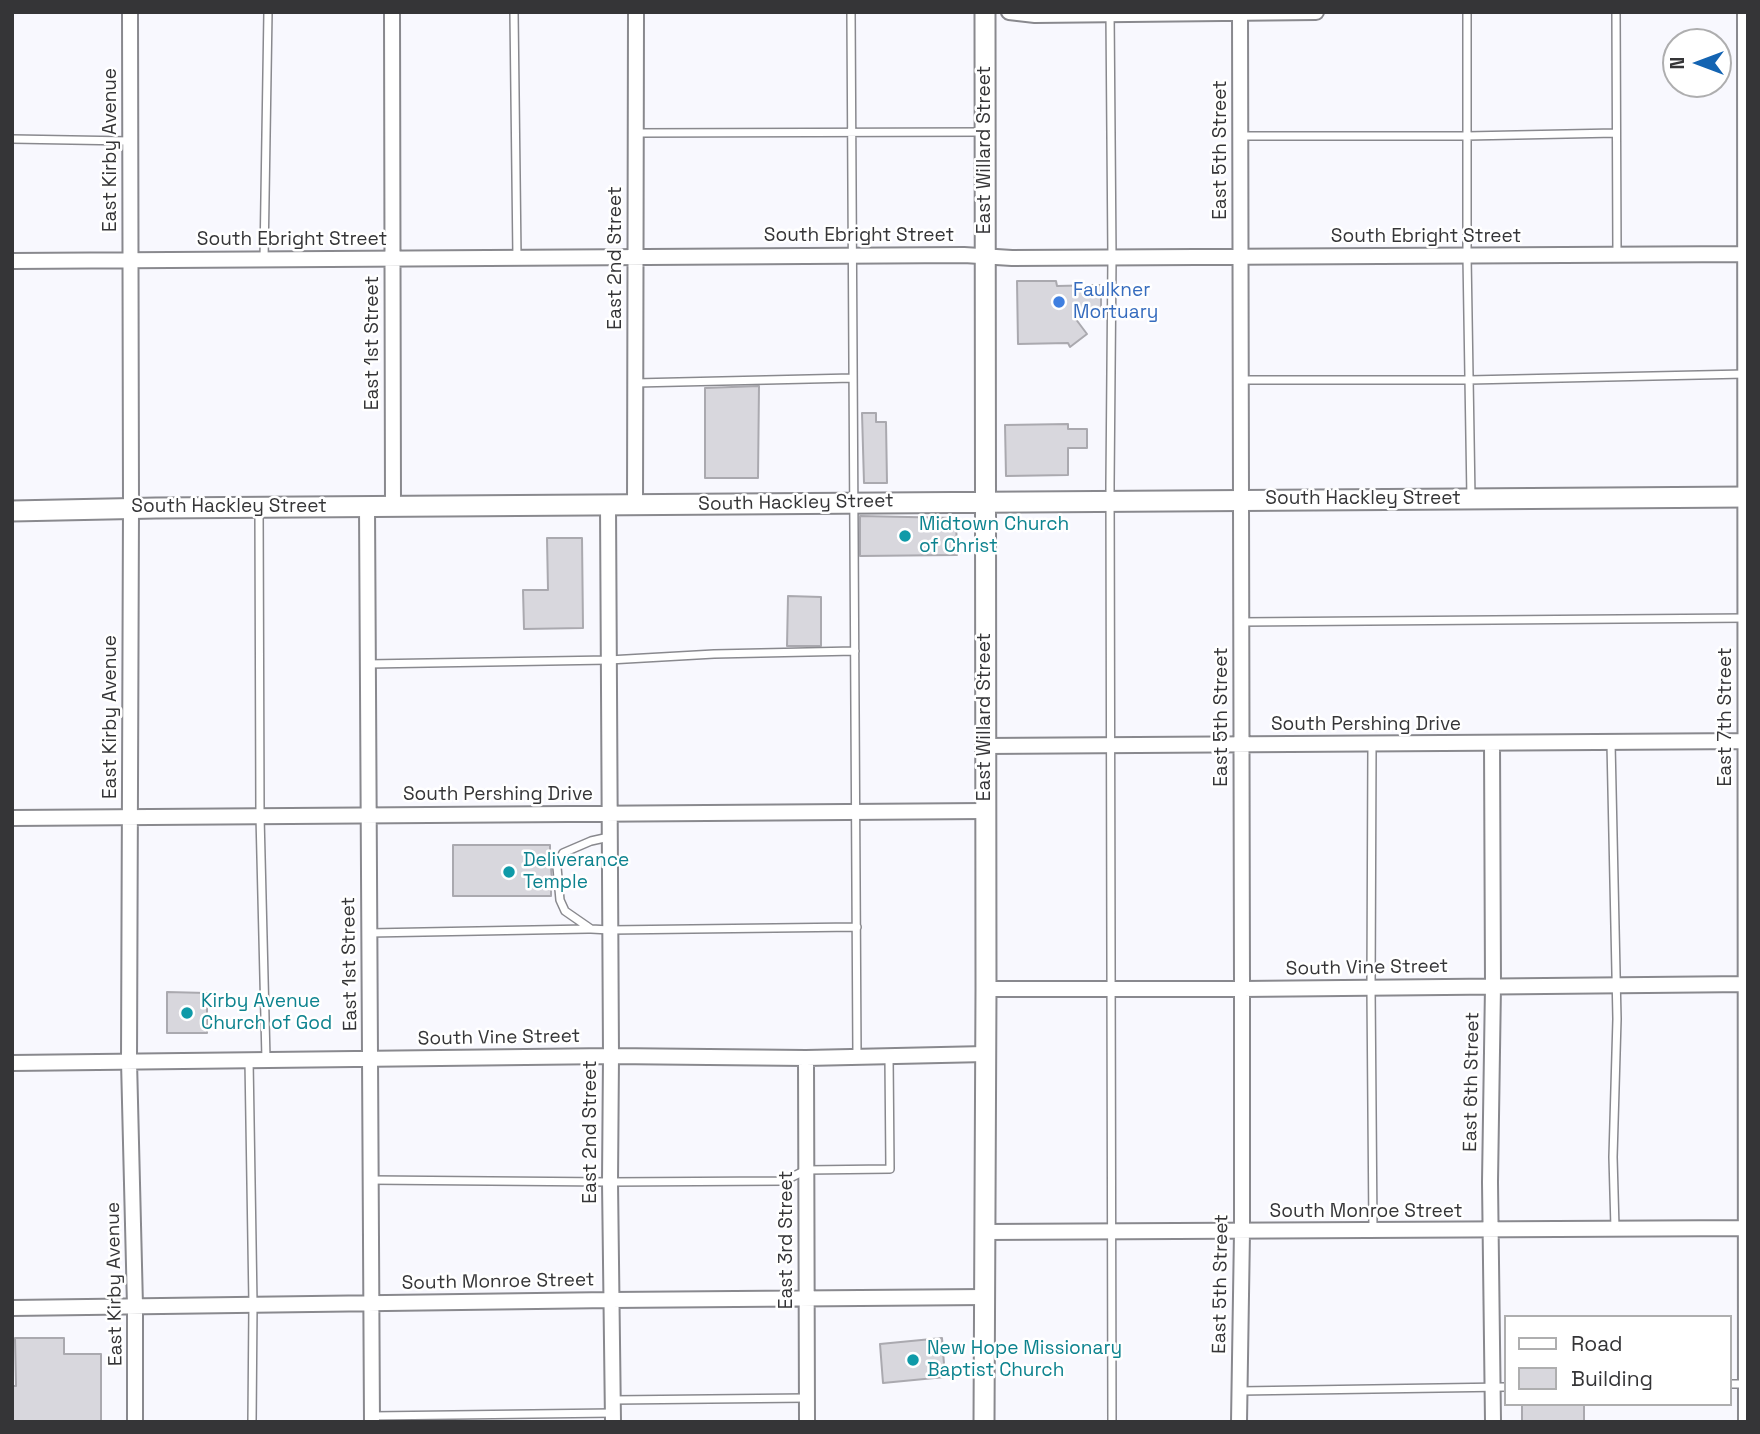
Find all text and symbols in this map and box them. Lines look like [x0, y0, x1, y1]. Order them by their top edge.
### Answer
north arrow [1662, 28, 1732, 98]
text: N [1665, 57, 1690, 69]
street label: East Willard Street [974, 66, 996, 234]
street label: East Kirby Avenue [100, 68, 122, 232]
street label: East 5th Street [1210, 80, 1232, 220]
street label: East 2nd Street [605, 186, 627, 330]
street label: South Ebright Street [764, 225, 954, 247]
street label: South Ebright Street [1331, 226, 1521, 248]
street label: South Ebright Street [197, 229, 387, 251]
street label: East 1st Street [362, 276, 384, 410]
place label: Faulkner Mortuary [1073, 280, 1158, 324]
marker: Faulkner Mortuary [1051, 294, 1067, 310]
street label: South Hackley Street [1265, 488, 1461, 510]
street label: South Hackley Street [698, 490, 894, 516]
street label: South Hackley Street [131, 496, 327, 518]
place label: Midtown Church of Christ [919, 514, 1069, 558]
marker: Midtown Church of Christ [897, 528, 913, 544]
street label: East Willard Street [974, 633, 996, 801]
street label: East Kirby Avenue [100, 635, 122, 799]
street label: East 5th Street [1211, 647, 1233, 787]
street label: East 7th Street [1715, 647, 1737, 787]
street label: South Pershing Drive [1271, 714, 1461, 736]
street label: South Pershing Drive [403, 784, 593, 806]
place label: Deliverance Temple [523, 850, 629, 894]
marker: Deliverance Temple [501, 864, 517, 880]
street label: East 1st Street [337, 897, 363, 1031]
street label: South Vine Street [1286, 955, 1448, 981]
place label: Kirby Avenue Church of God [201, 991, 332, 1035]
marker: Kirby Avenue Church of God [179, 1005, 195, 1021]
street label: East 6th Street [1459, 1012, 1485, 1152]
street label: South Vine Street [418, 1025, 580, 1051]
street label: East 2nd Street [580, 1060, 602, 1204]
street label: East 3rd Street [776, 1171, 798, 1309]
street label: South Monroe Street [1270, 1201, 1462, 1223]
street label: East Kirby Avenue [102, 1202, 128, 1366]
street label: East 5th Street [1208, 1214, 1234, 1354]
street label: South Monroe Street [401, 1269, 595, 1295]
legend [1504, 1315, 1732, 1406]
text: Road [1571, 1330, 1623, 1357]
place label: New Hope Missionary Baptist Church [927, 1338, 1122, 1382]
marker: New Hope Missionary Baptist Church [905, 1352, 921, 1368]
text: Building [1571, 1365, 1653, 1392]

